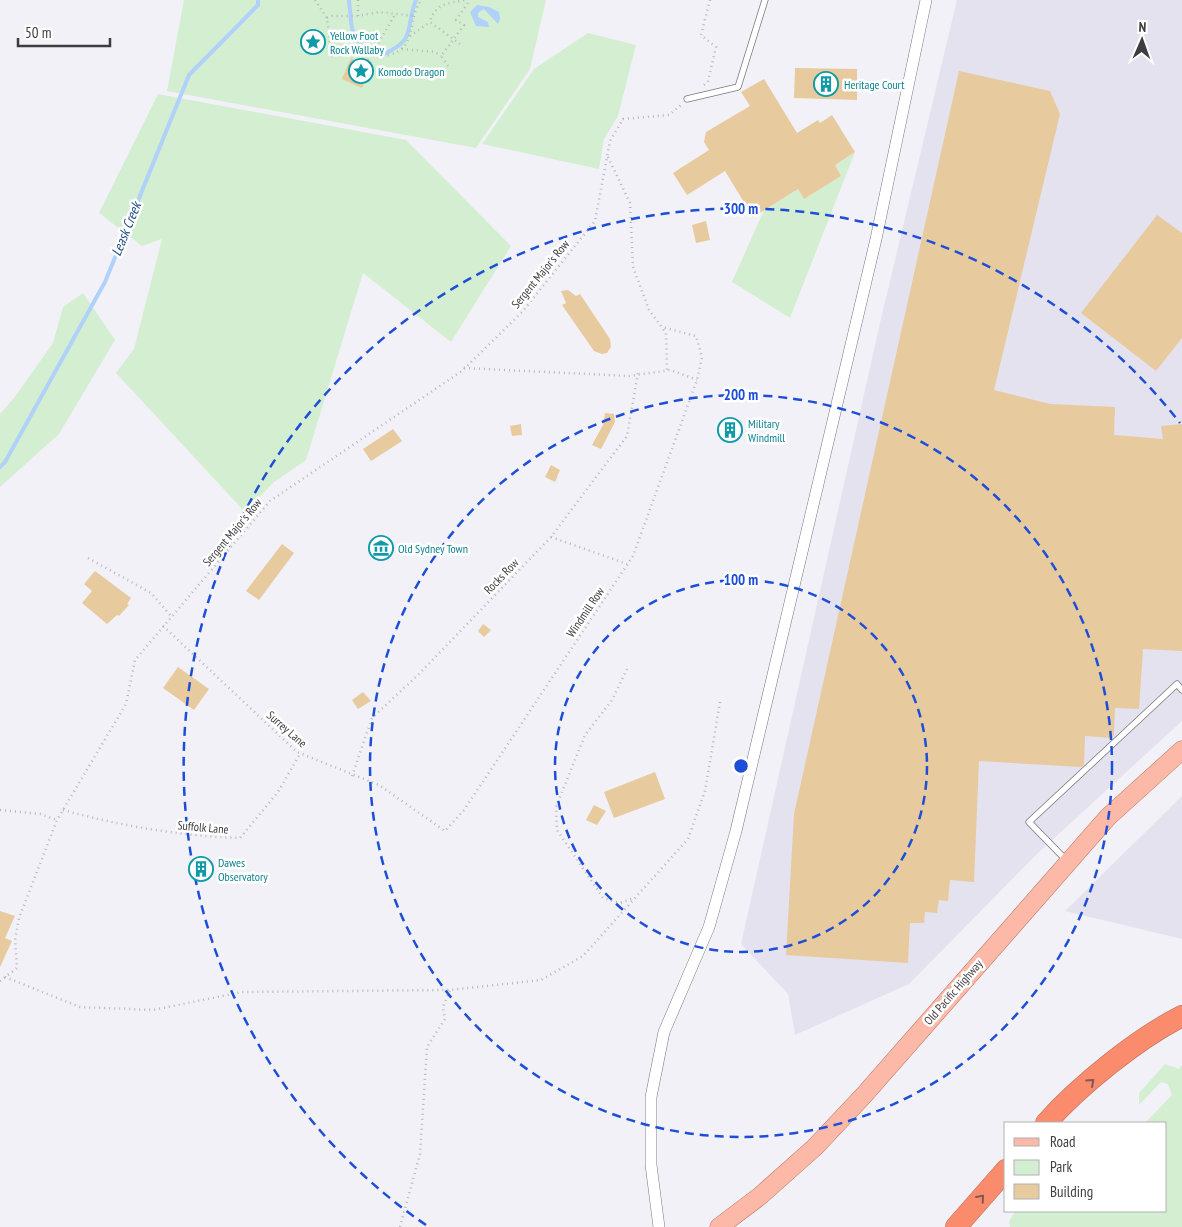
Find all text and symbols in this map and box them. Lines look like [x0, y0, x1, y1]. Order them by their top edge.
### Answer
scale bar [18, 15, 110, 47]
north arrow [1117, 15, 1167, 65]
text: N [1138, 18, 1147, 36]
text: 50 m [25, 23, 51, 42]
place label: Yellow Foot Rock Wallaby [330, 28, 384, 57]
place icon: Yellow Foot Rock Wallaby [300, 29, 326, 55]
place icon: Komodo Dragon [348, 58, 374, 84]
place label: Komodo Dragon [378, 64, 445, 79]
building icon: Heritage Court [813, 71, 839, 97]
place label: Heritage Court [844, 77, 905, 92]
water label: Leask Creek [107, 198, 145, 258]
text: 300 m [724, 199, 758, 218]
street label: Sergent Major's Row [508, 236, 573, 311]
text: 200 m [724, 385, 758, 404]
place label: Military Windmill [748, 416, 785, 445]
building icon: Military Windmill [717, 417, 743, 443]
street label: Sergent Major's Row [199, 494, 265, 569]
museum icon: Old Sydney Town [368, 535, 394, 561]
place label: Old Sydney Town [398, 541, 468, 556]
street label: Rocks Row [481, 555, 522, 597]
text: 100 m [724, 570, 758, 589]
street label: Windmill Row [563, 583, 608, 640]
street label: Surrey Lane [264, 708, 310, 751]
centre of rings [732, 757, 750, 775]
street label: Suffolk Lane [177, 817, 229, 837]
place label: Dawes Observatory [218, 855, 268, 884]
building icon: Dawes Observatory [188, 856, 214, 882]
street label: Old Pacific Highway [921, 956, 986, 1028]
one-way arrow [1085, 1079, 1094, 1087]
legend [1004, 1122, 1167, 1212]
text: Road [1050, 1132, 1076, 1151]
text: Park [1050, 1157, 1072, 1176]
text: Building [1050, 1182, 1093, 1201]
one-way arrow [975, 1195, 984, 1204]

